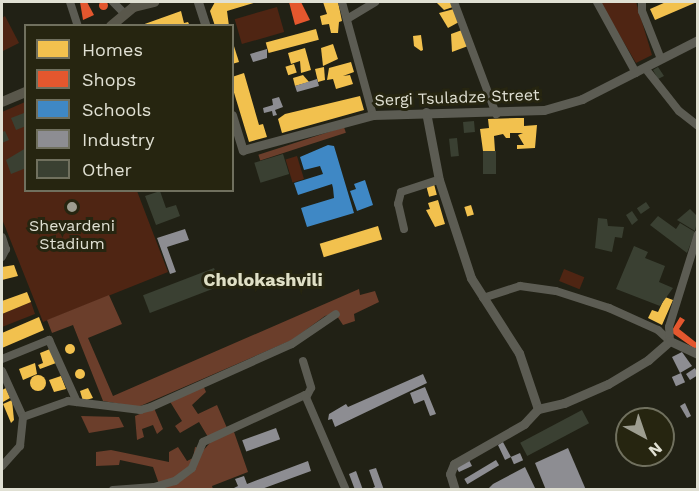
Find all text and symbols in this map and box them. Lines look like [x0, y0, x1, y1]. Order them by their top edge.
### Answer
legend [24, 24, 234, 192]
text: Homes [82, 39, 143, 60]
text: Shops [82, 69, 136, 90]
street label: Sergi Tsuladze Street [374, 86, 540, 110]
text: Schools [82, 99, 151, 120]
text: Industry [82, 129, 154, 150]
text: Other [82, 159, 132, 180]
marker: Shevardeni Stadium [65, 200, 79, 214]
place label: Shevardeni Stadium [29, 216, 115, 254]
district label: Cholokashvili [203, 269, 323, 291]
north arrow [615, 407, 675, 467]
text: N [645, 439, 666, 461]

